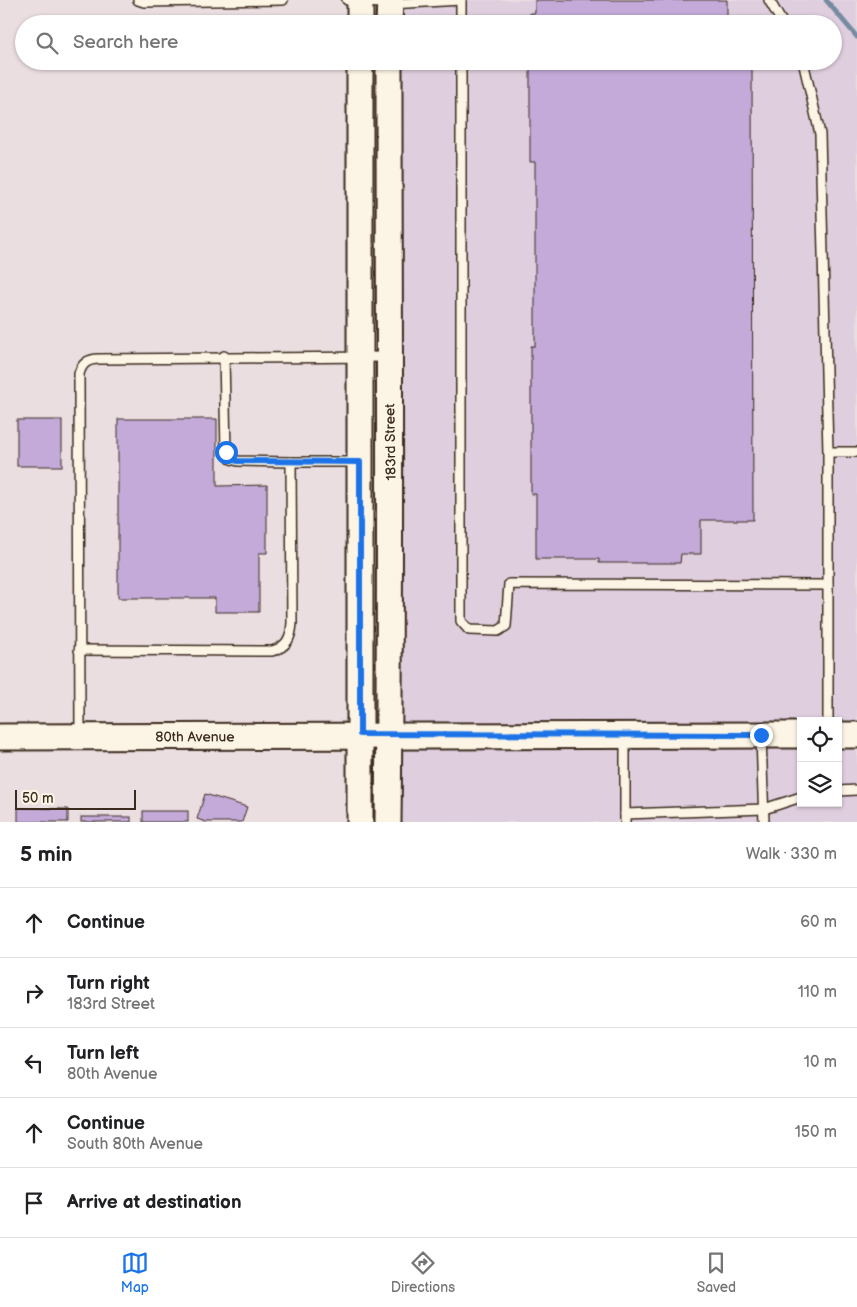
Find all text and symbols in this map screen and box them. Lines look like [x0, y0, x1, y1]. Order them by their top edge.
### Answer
search box [15, 15, 842, 70]
icon: search [33, 29, 61, 57]
text: Search here [73, 31, 178, 54]
street label: 183rd Street [381, 403, 400, 481]
route start [215, 441, 238, 464]
map controls [797, 717, 842, 807]
button: locate [797, 717, 842, 762]
route end [750, 724, 773, 747]
street label: 80th Avenue [155, 728, 235, 746]
button: layers [797, 762, 842, 807]
scale bar [15, 787, 136, 810]
text: 50 m [22, 790, 54, 807]
text: 5 min [20, 842, 73, 867]
text: Walk · 330 m [746, 845, 837, 864]
icon: ahead [20, 909, 48, 937]
text: Continue [67, 911, 145, 934]
text: 60 m [800, 913, 837, 932]
text: Turn right [67, 972, 150, 995]
icon: right [20, 979, 48, 1007]
text: 110 m [798, 983, 837, 1002]
text: 183rd Street [67, 995, 155, 1014]
text: Turn left [67, 1042, 139, 1065]
icon: left [20, 1049, 48, 1077]
text: 10 m [804, 1053, 837, 1072]
text: 80th Avenue [67, 1065, 158, 1084]
text: Continue [67, 1112, 145, 1135]
icon: ahead [20, 1119, 48, 1147]
text: 150 m [795, 1123, 837, 1142]
text: South 80th Avenue [67, 1135, 203, 1154]
icon: arrive [20, 1189, 48, 1217]
text: Arrive at destination [67, 1191, 242, 1214]
tab: Map [121, 1249, 149, 1296]
tab: Directions [391, 1249, 455, 1296]
tab: Saved [697, 1249, 736, 1296]

